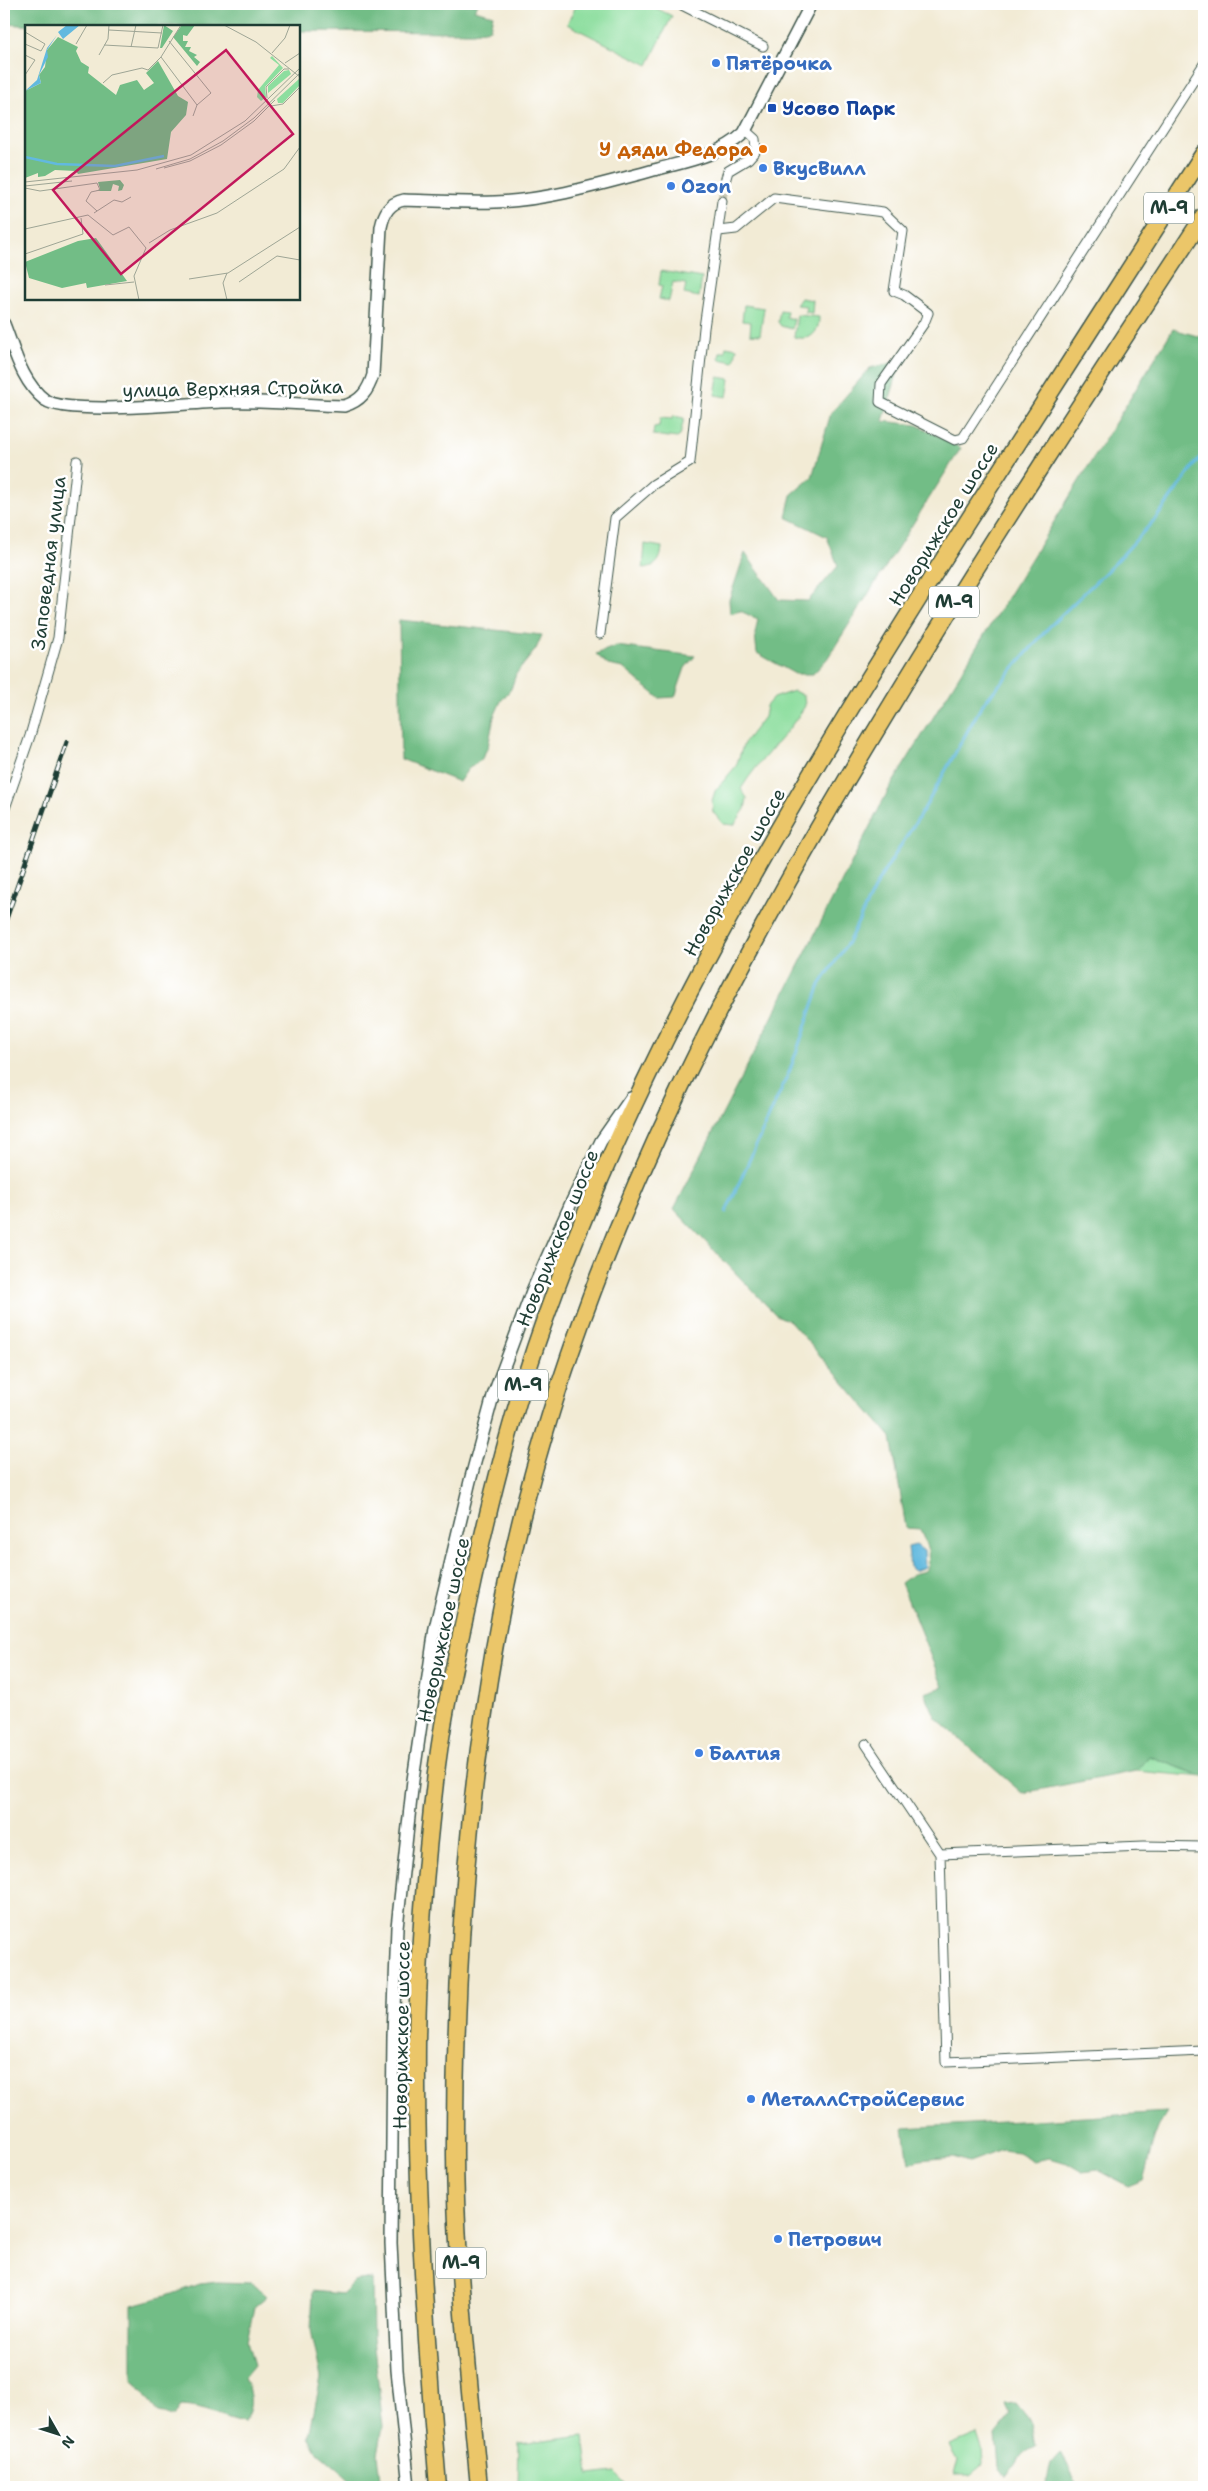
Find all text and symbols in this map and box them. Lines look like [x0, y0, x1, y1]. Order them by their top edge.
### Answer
inset map [25, 25, 300, 300]
place label: Пятёрочка [726, 51, 832, 76]
marker: Пятёрочка [710, 57, 722, 69]
place label: Усово Парк [782, 96, 896, 121]
marker: Усово Парк [766, 102, 778, 114]
place label: У дяди Федора [599, 137, 753, 162]
marker: У дяди Федора [757, 143, 769, 155]
place label: ВкусВилл [773, 156, 866, 181]
marker: ВкусВилл [757, 162, 769, 174]
place label: Ozon [681, 174, 731, 199]
marker: Ozon [665, 180, 677, 192]
road number: М-9 [1144, 192, 1194, 224]
street label: улица Верхняя Стройка [122, 374, 344, 403]
street label: Новорижское шоссе [883, 438, 1004, 611]
street label: Заповедная улица [25, 475, 72, 651]
road number: М-9 [929, 586, 979, 618]
street label: Новорижское шоссе [678, 784, 791, 961]
street label: Новорижское шоссе [510, 1146, 604, 1330]
road number: М-9 [498, 1370, 548, 1400]
street label: Новорижское шоссе [412, 1535, 475, 1725]
place label: Балтия [709, 1741, 781, 1766]
marker: Балтия [693, 1747, 705, 1759]
street label: Новорижское шоссе [387, 1940, 416, 2130]
place label: МеталлСтройСервис [761, 2087, 965, 2112]
marker: МеталлСтройСервис [745, 2093, 757, 2105]
place label: Петрович [788, 2227, 882, 2252]
marker: Петрович [772, 2233, 784, 2245]
road number: М-9 [436, 2248, 486, 2278]
north arrow [32, 2408, 82, 2458]
text: N [58, 2432, 79, 2452]

